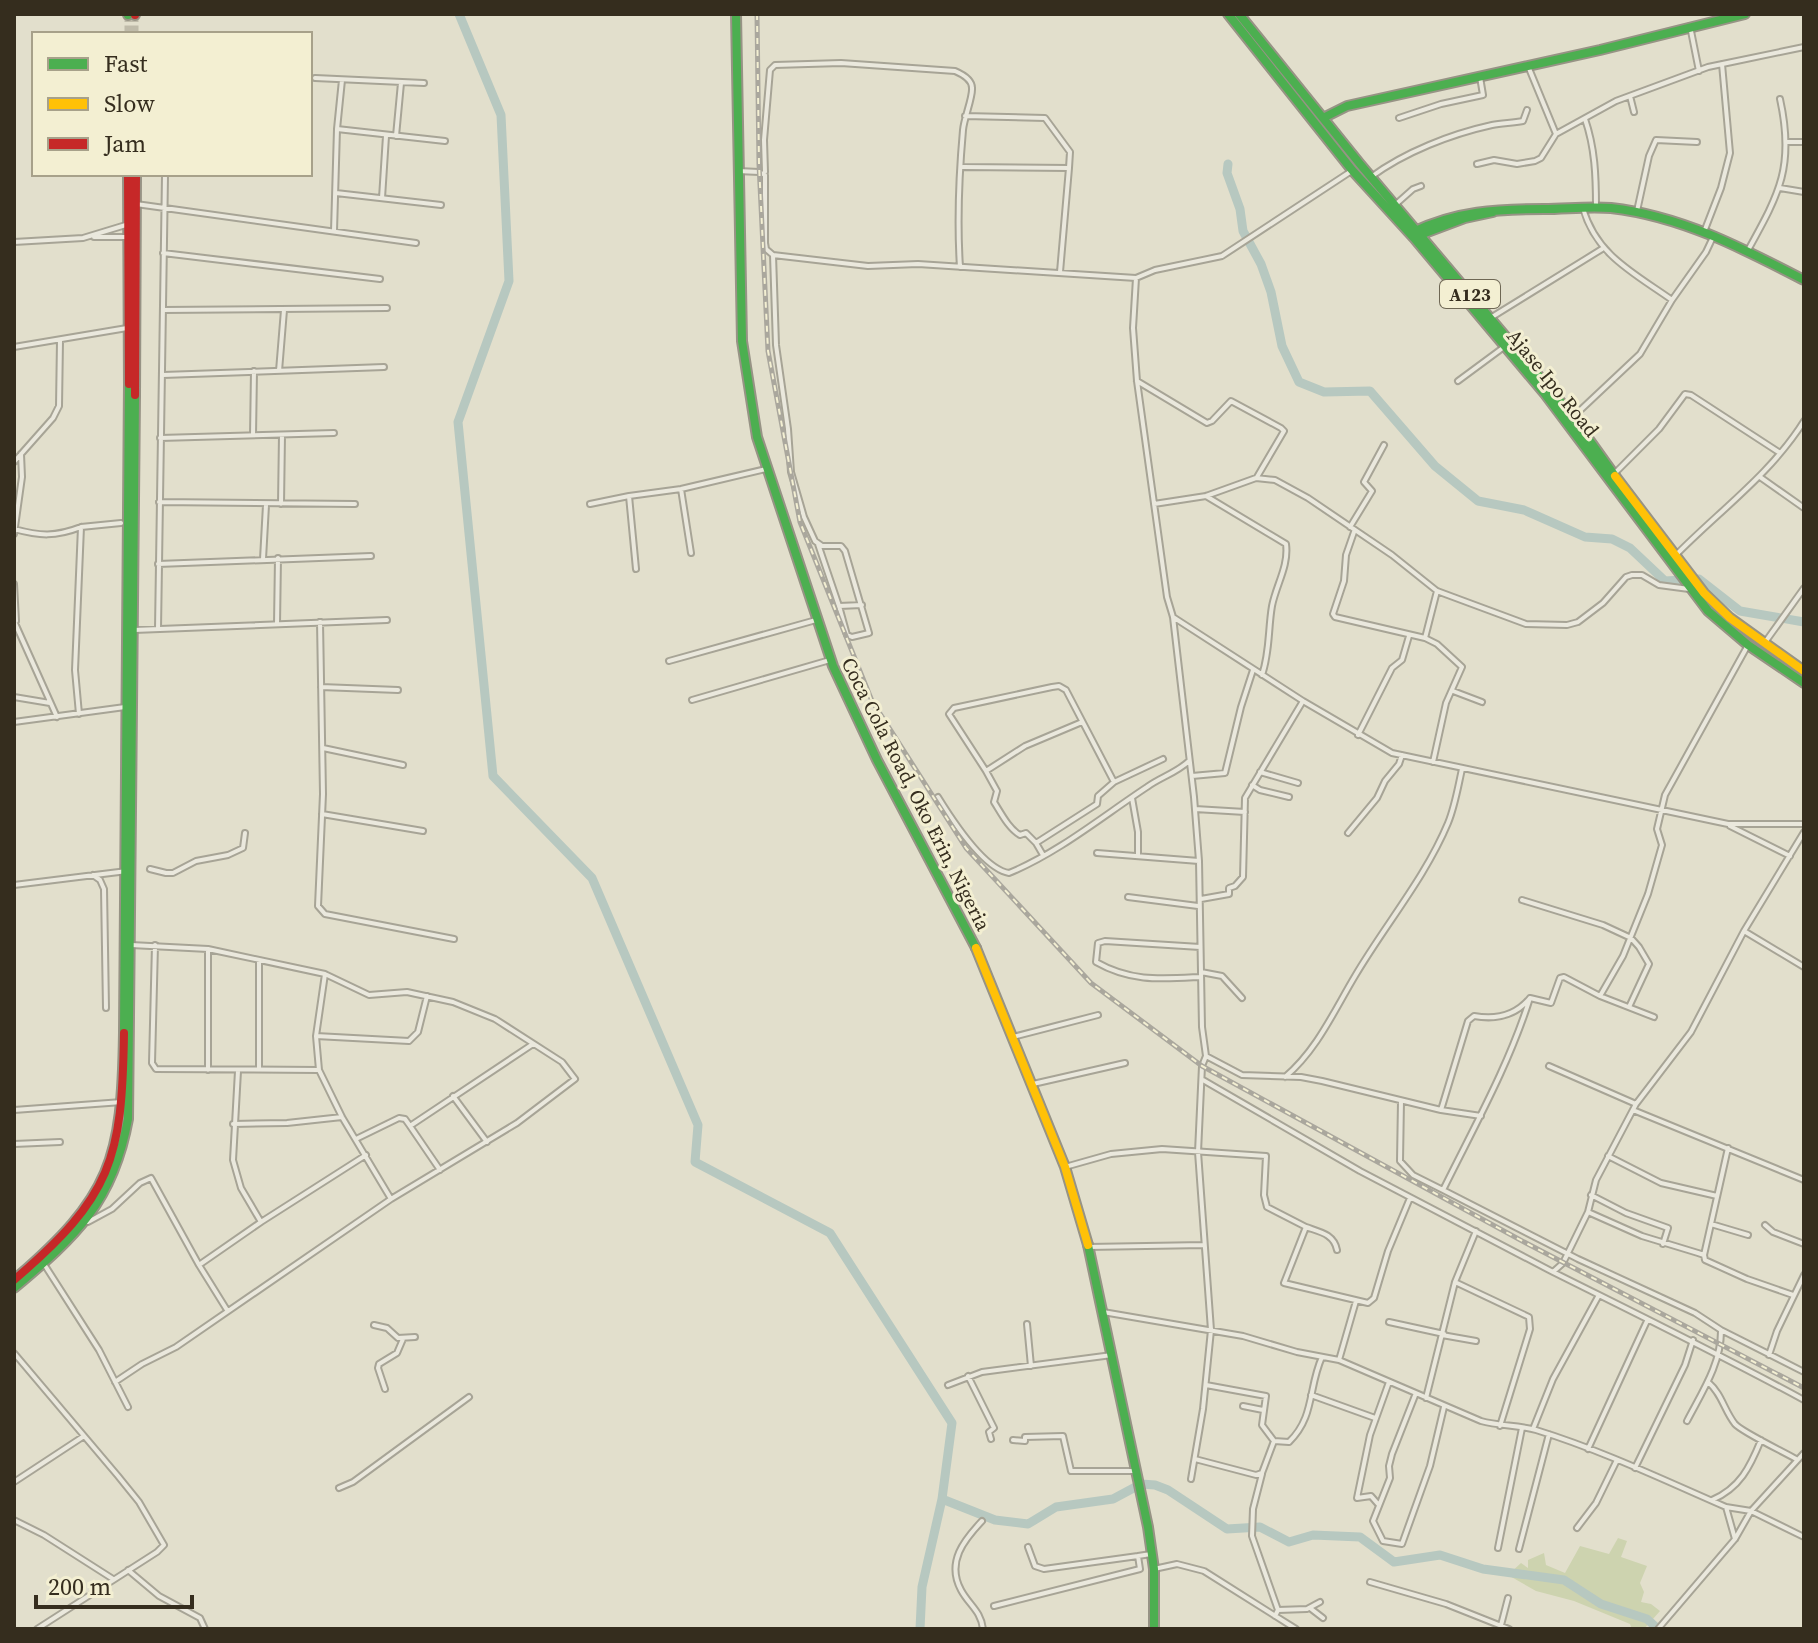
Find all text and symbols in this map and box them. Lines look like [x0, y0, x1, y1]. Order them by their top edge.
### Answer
legend [32, 32, 312, 176]
text: Fast [104, 47, 148, 80]
text: Slow [104, 87, 155, 120]
text: Jam [103, 127, 146, 160]
road number: A123 [1440, 280, 1500, 308]
street label: Ajase Ipo Road [1501, 323, 1606, 444]
street label: Coca Cola Road, Oko Erin, Nigeria [835, 652, 998, 936]
scale bar [36, 1559, 192, 1609]
text: 200 m [48, 1570, 111, 1603]

